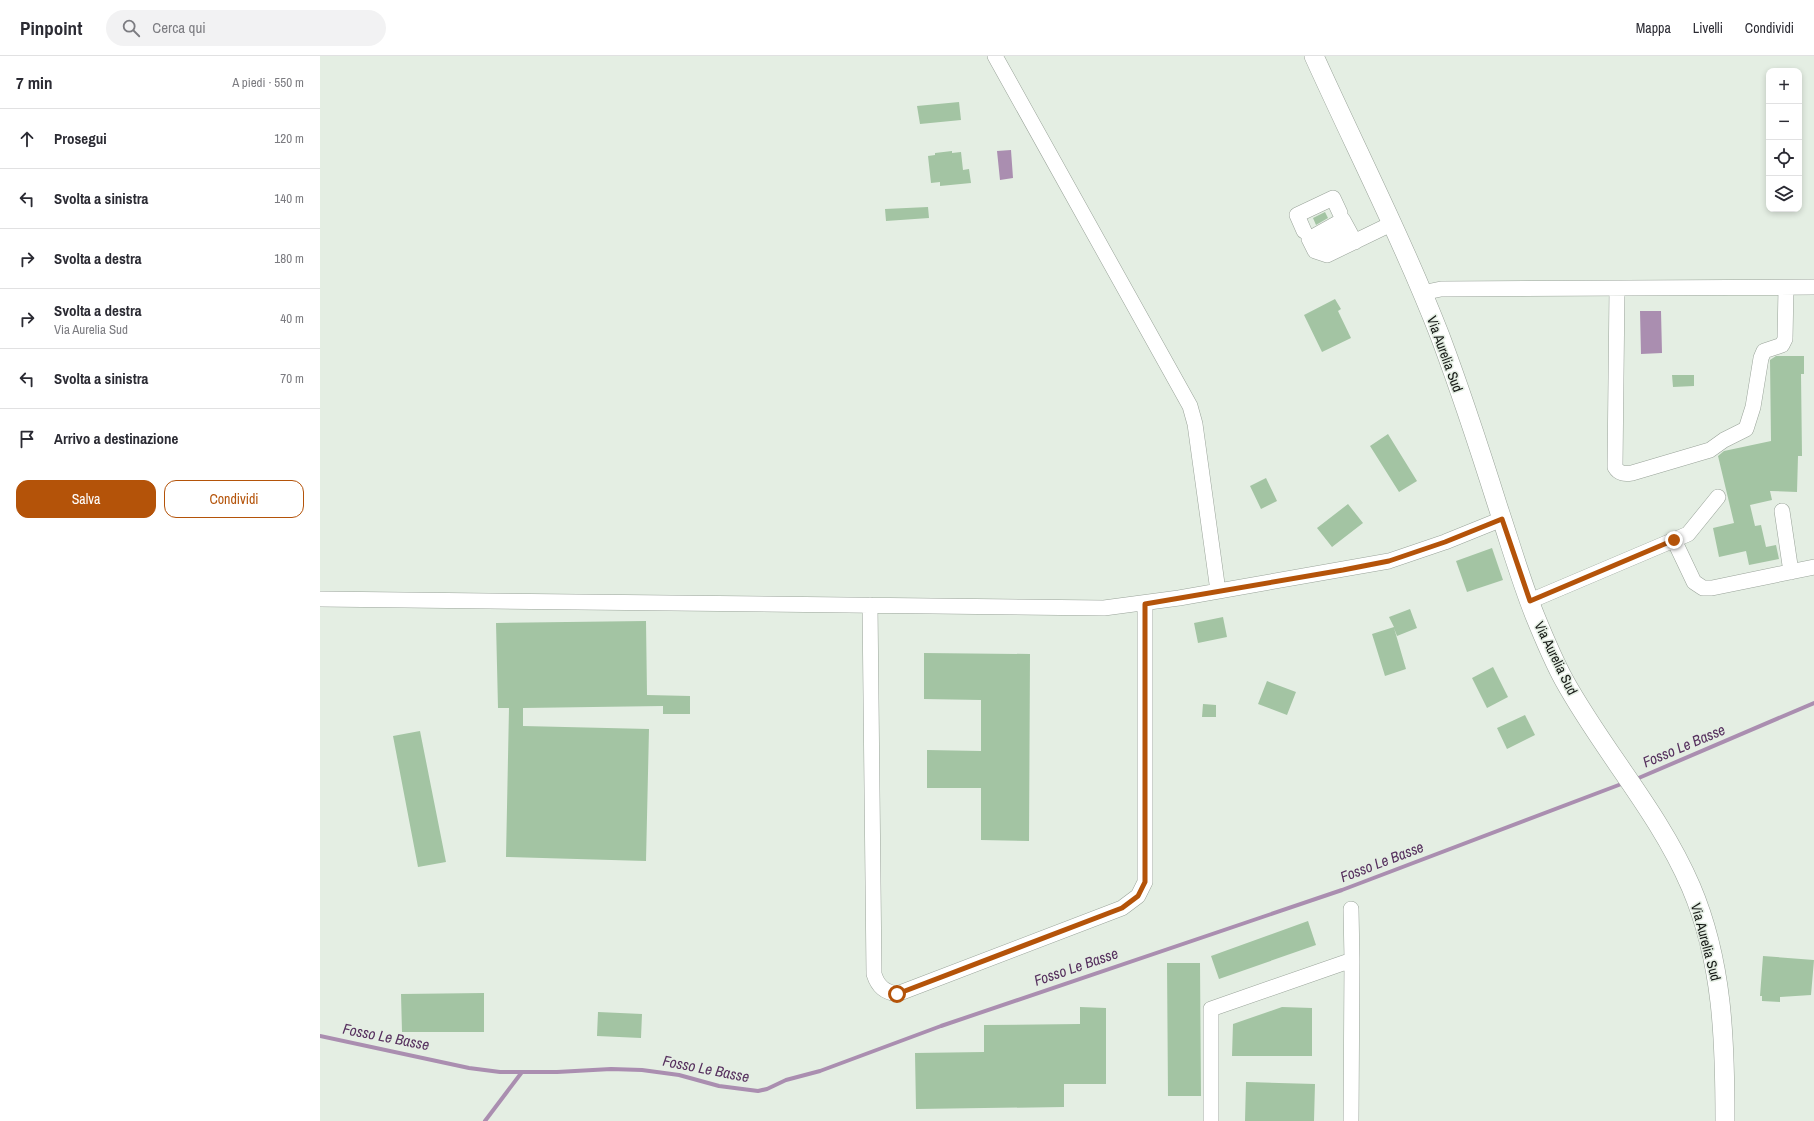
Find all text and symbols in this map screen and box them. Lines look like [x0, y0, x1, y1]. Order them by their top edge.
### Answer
search box [106, 10, 386, 46]
text: Pinpoint [20, 15, 82, 41]
icon: search [120, 17, 142, 39]
text: Cerca qui [152, 17, 206, 38]
text: Mappa [1636, 19, 1671, 37]
text: Livelli [1693, 19, 1723, 37]
text: Condividi [1745, 19, 1794, 37]
map controls [1766, 68, 1802, 212]
button: + [1766, 68, 1802, 104]
text: 7 min [16, 71, 52, 94]
text: A piedi · 550 m [232, 74, 304, 91]
button: − [1766, 104, 1802, 140]
icon: ahead [16, 128, 38, 150]
text: Prosegui [54, 128, 107, 149]
text: 120 m [274, 130, 304, 147]
button: locate [1766, 140, 1802, 176]
button: layers [1766, 176, 1802, 212]
icon: left [16, 188, 38, 210]
text: Svolta a sinistra [54, 188, 148, 209]
text: 140 m [274, 190, 304, 207]
icon: right [16, 248, 38, 270]
text: Svolta a destra [54, 248, 142, 269]
text: 180 m [274, 250, 304, 267]
text: Svolta a destra [54, 300, 142, 321]
icon: right [16, 308, 38, 330]
text: 40 m [280, 310, 304, 327]
street label: Via Aurelia Sud [1423, 314, 1467, 394]
text: Via Aurelia Sud [54, 321, 128, 338]
icon: left [16, 368, 38, 390]
text: Svolta a sinistra [54, 368, 148, 389]
text: 70 m [280, 370, 304, 387]
icon: arrive [16, 428, 38, 450]
text: Arrivo a destinazione [54, 428, 178, 449]
button: Salva [16, 480, 156, 518]
button: Condividi [164, 480, 304, 518]
route end [1665, 531, 1683, 549]
street label: Via Aurelia Sud [1530, 618, 1582, 698]
water label: Fosso Le Basse [1639, 719, 1728, 772]
water label: Fosso Le Basse [1337, 836, 1427, 887]
street label: Via Aurelia Sud [1687, 901, 1725, 983]
water label: Fosso Le Basse [1031, 942, 1121, 991]
route start [888, 985, 906, 1003]
water label: Fosso Le Basse [341, 1018, 431, 1055]
water label: Fosso Le Basse [661, 1050, 751, 1087]

